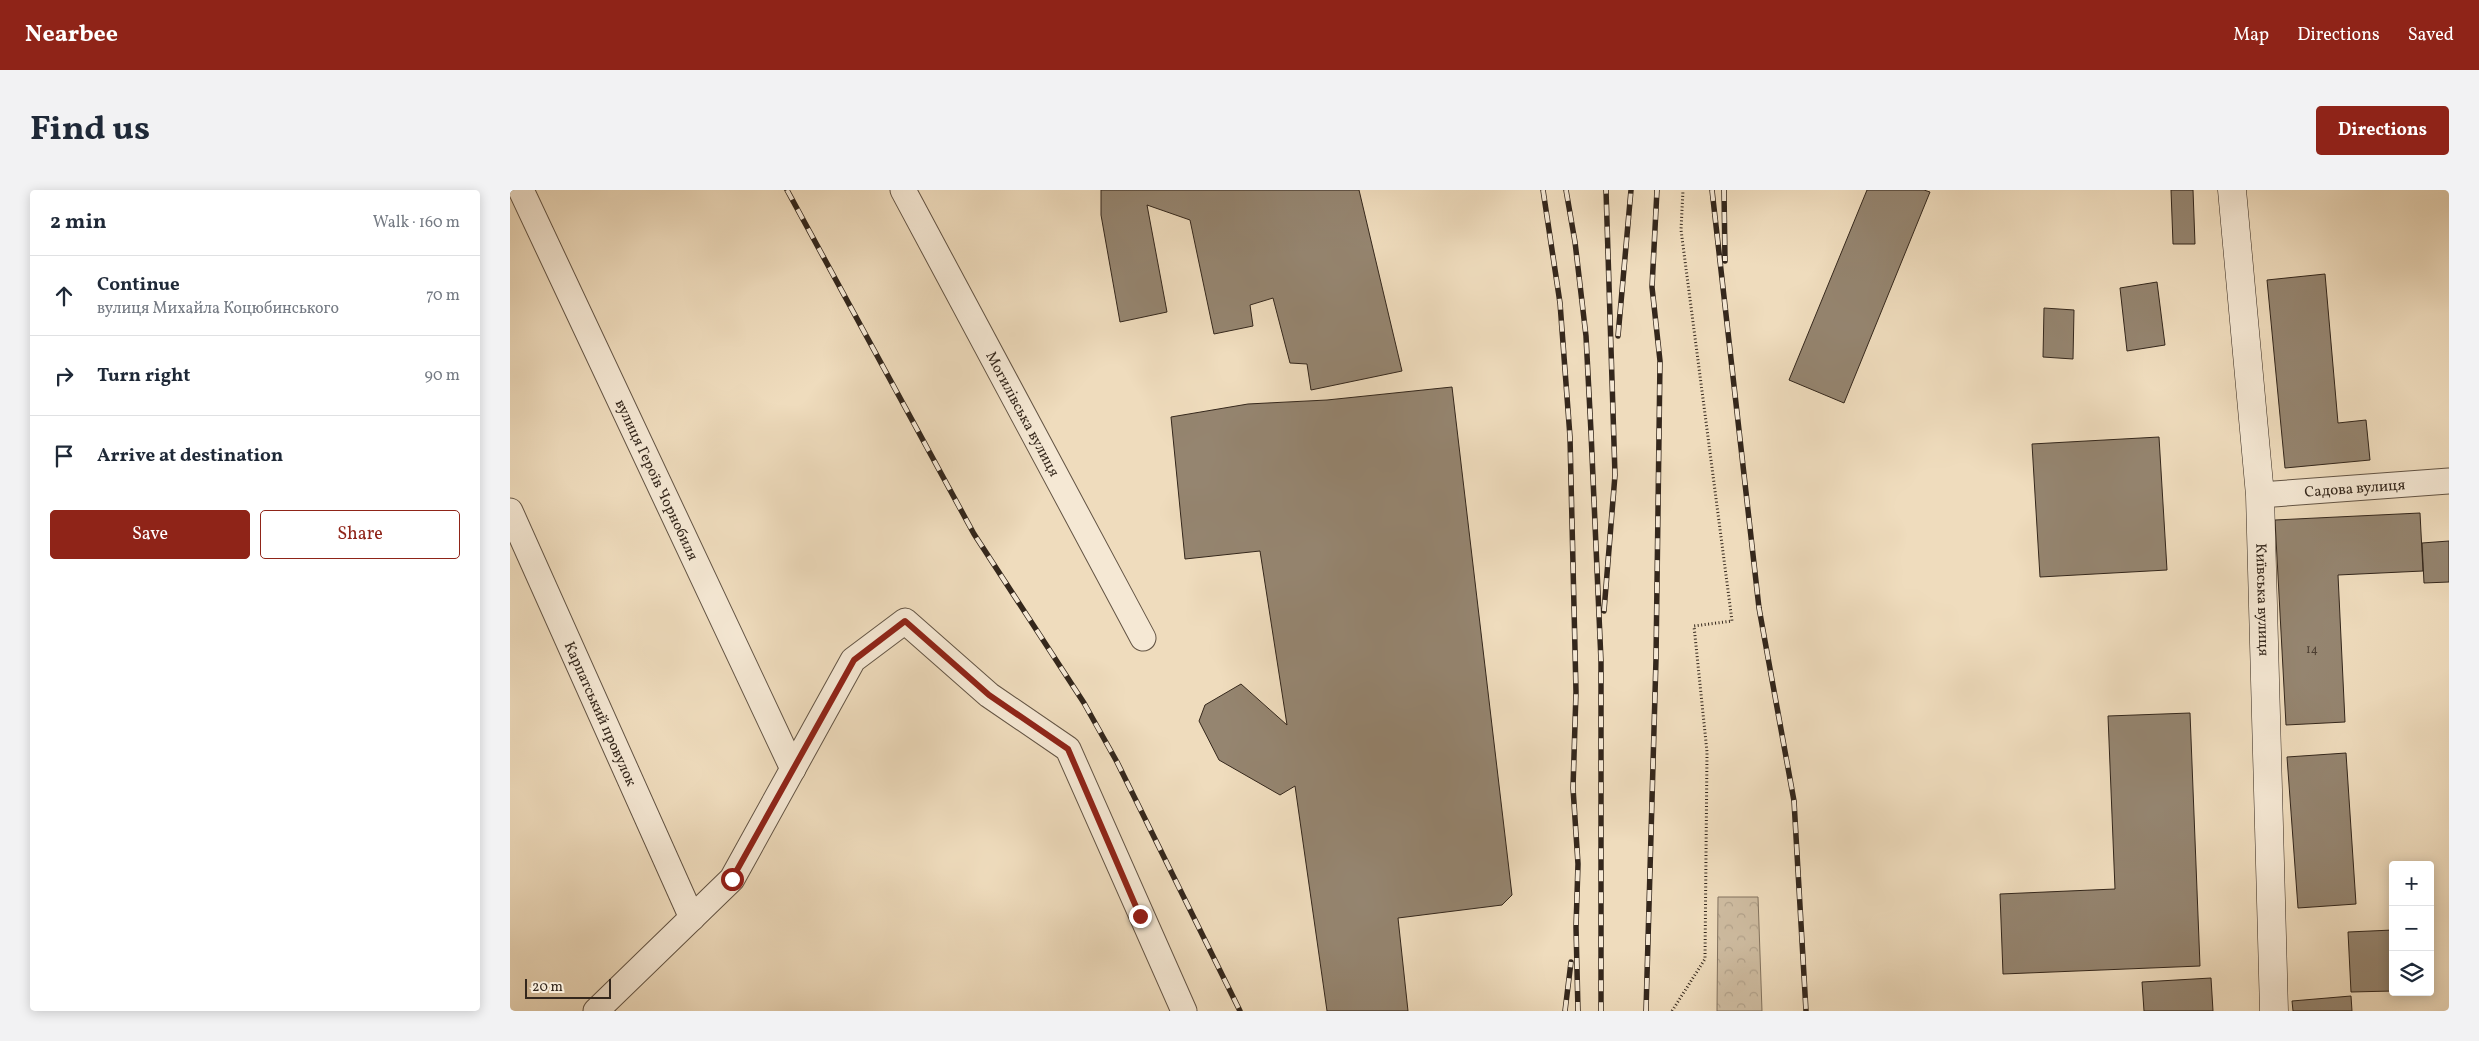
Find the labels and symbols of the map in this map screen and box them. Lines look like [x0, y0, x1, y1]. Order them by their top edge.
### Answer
street label: Могилівська вулиця [979, 348, 1064, 481]
street label: вулиця Героїв Чорнобиля [609, 396, 703, 564]
street label: Садова вулиця [2304, 475, 2406, 504]
street label: Київська вулиця [2249, 543, 2273, 657]
street label: Карпатський провулок [558, 639, 641, 790]
house number: 14 [2306, 642, 2318, 658]
route start [721, 868, 744, 891]
route end [1129, 905, 1152, 928]
scale bar [525, 976, 611, 999]

